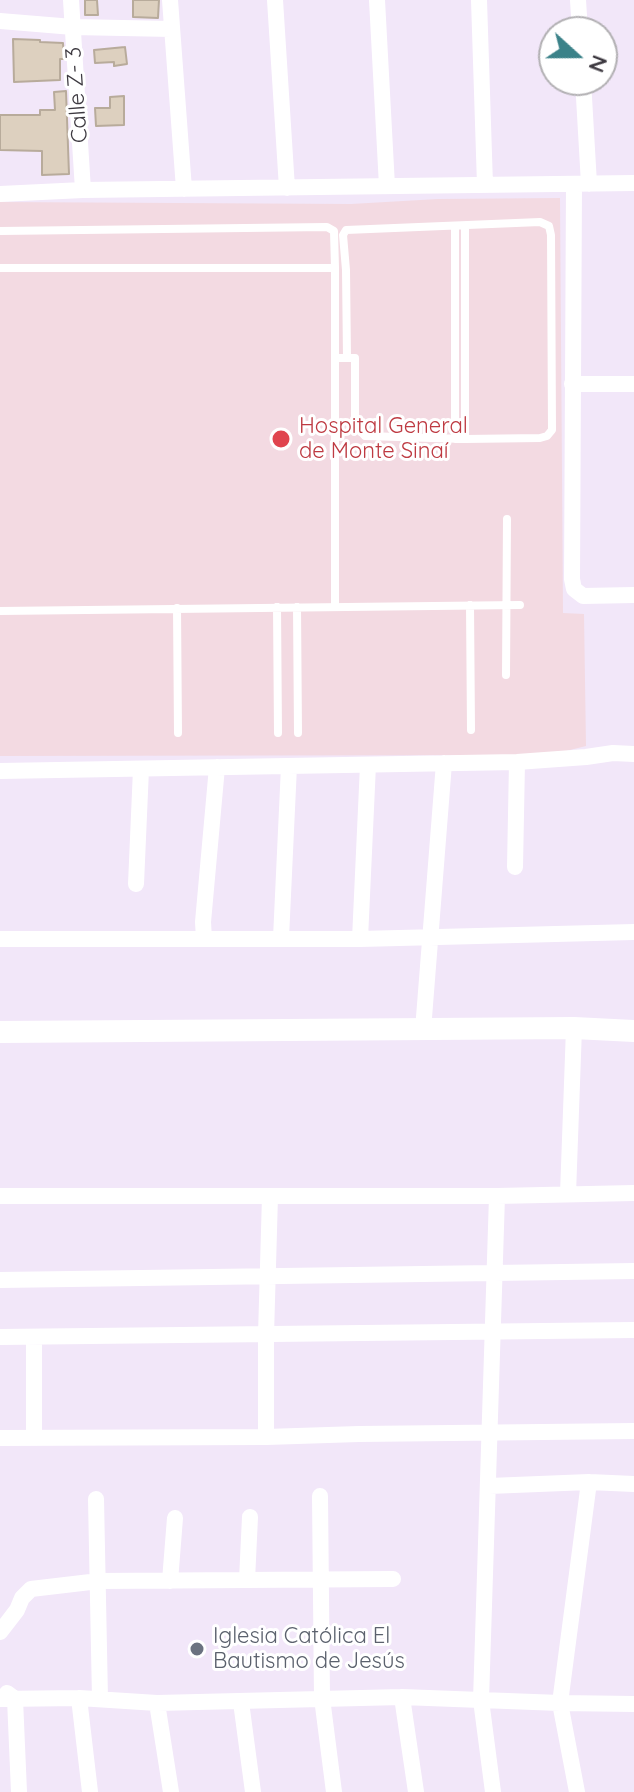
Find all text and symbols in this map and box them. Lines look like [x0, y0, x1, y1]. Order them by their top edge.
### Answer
north arrow [538, 16, 618, 96]
street label: Calle Z- 3 [60, 46, 94, 144]
text: N [583, 51, 615, 76]
place label: Hospital General de Monte Sinaí [299, 413, 468, 464]
marker: Hospital General de Monte Sinaí [270, 428, 292, 450]
place label: Iglesia Católica El Bautismo de Jesús [213, 1623, 405, 1674]
marker: Iglesia Católica El Bautismo de Jesús [188, 1640, 206, 1658]

